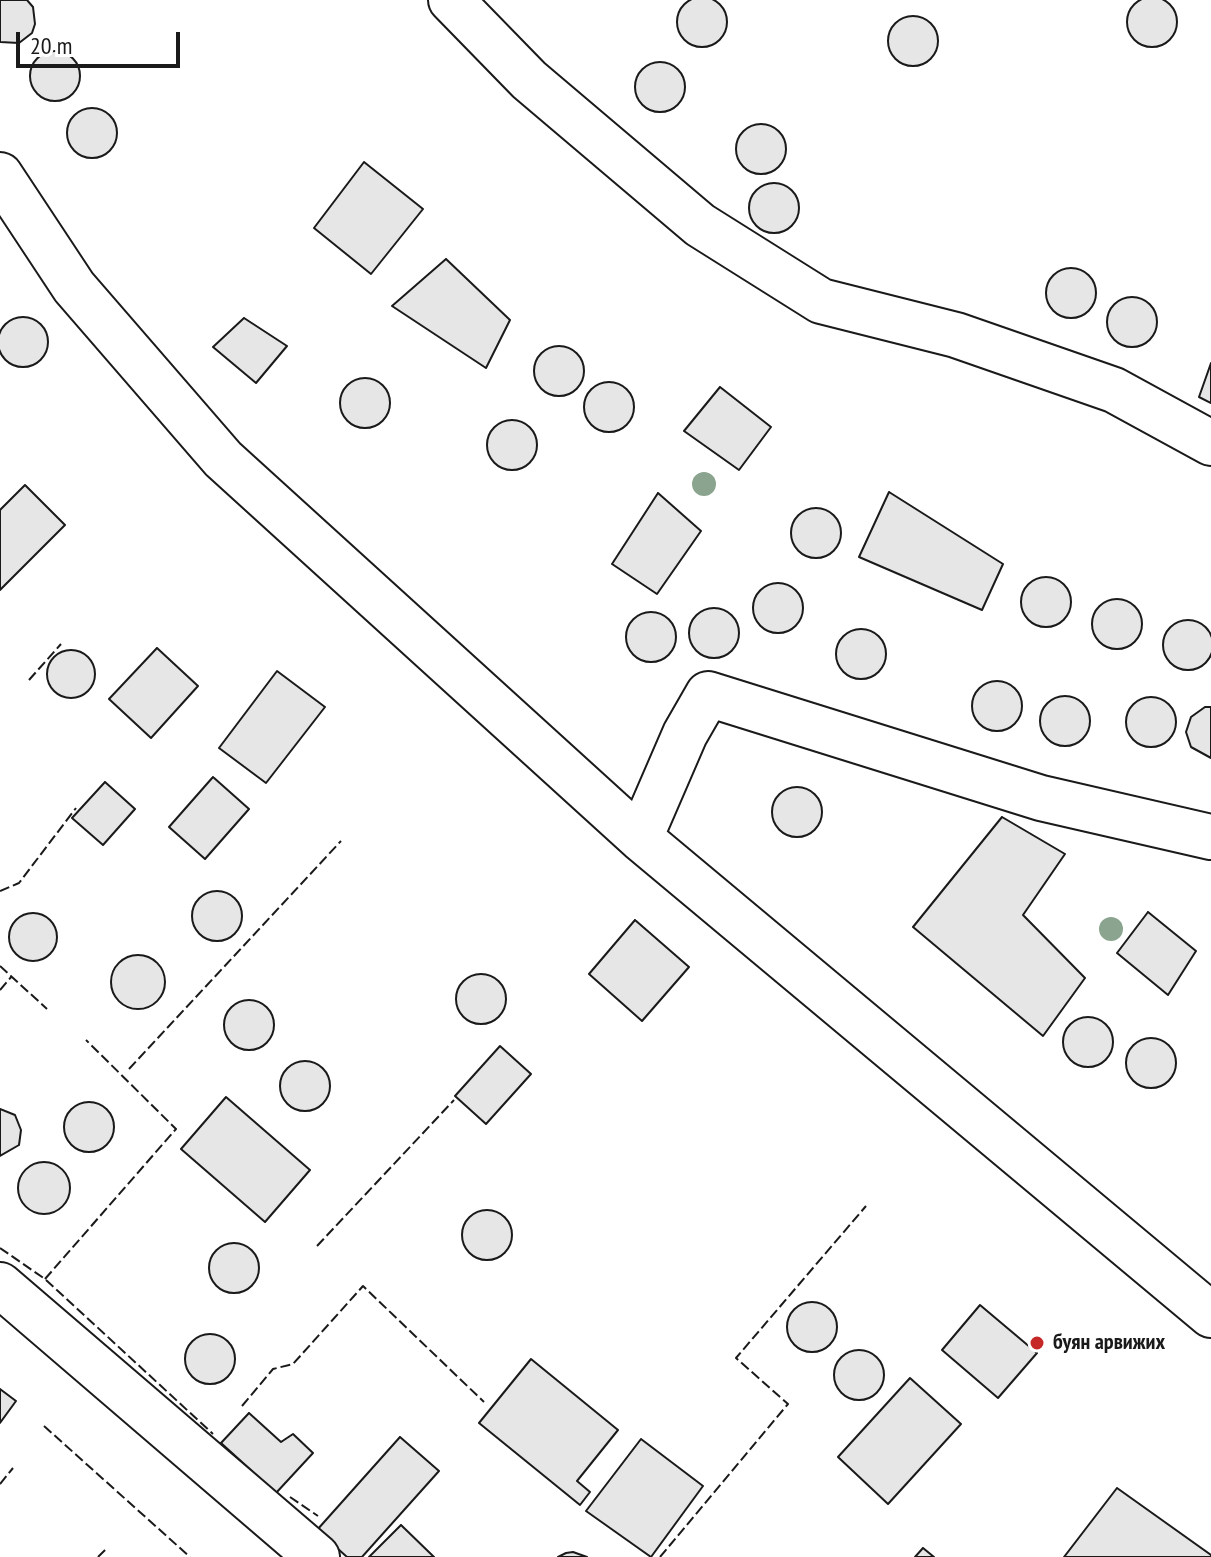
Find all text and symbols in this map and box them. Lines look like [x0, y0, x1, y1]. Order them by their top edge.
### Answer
scale bar [20, 16, 184, 66]
text: 20 m [30, 30, 72, 61]
place label: буян арвижих [1053, 1330, 1165, 1356]
marker: буян арвижих [1028, 1334, 1046, 1352]

